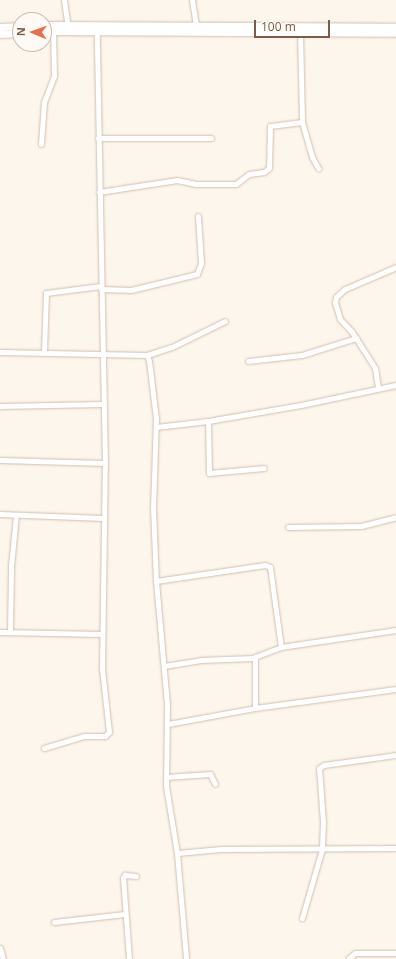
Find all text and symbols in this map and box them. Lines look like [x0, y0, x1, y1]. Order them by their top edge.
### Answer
north arrow [12, 12, 52, 52]
scale bar [256, 12, 332, 38]
text: 100 m [261, 18, 296, 35]
text: N [13, 27, 28, 36]

